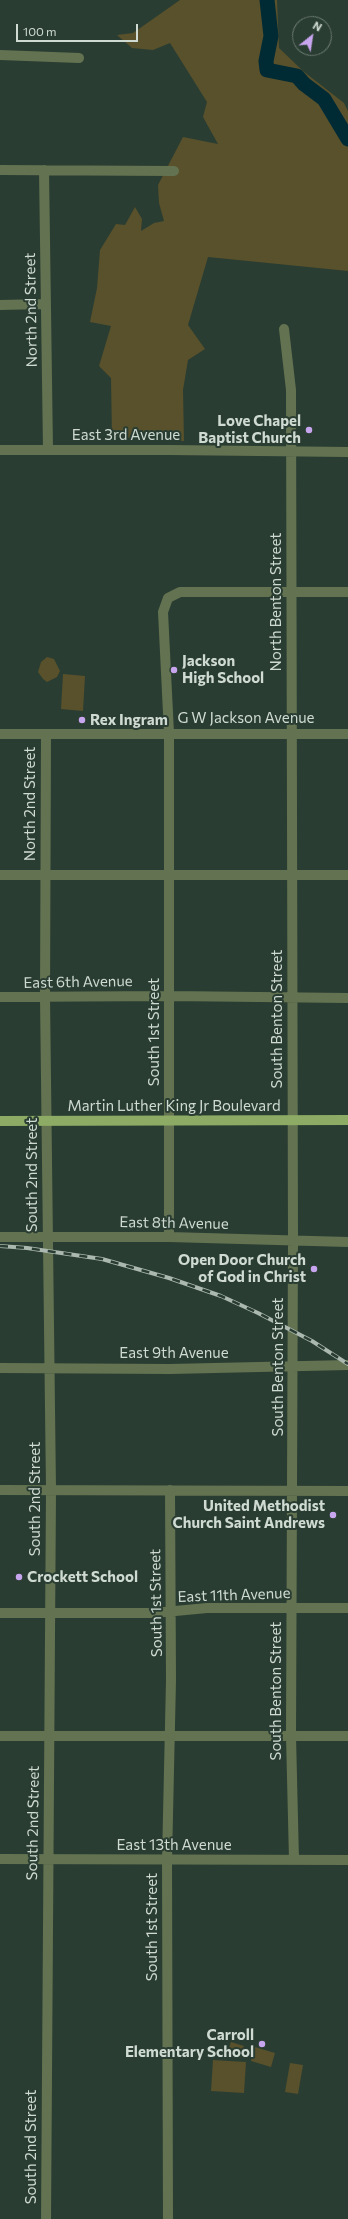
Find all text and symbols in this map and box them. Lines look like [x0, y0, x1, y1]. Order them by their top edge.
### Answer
scale bar [18, 16, 140, 42]
north arrow [292, 16, 332, 56]
text: N [311, 18, 325, 34]
text: 100 m [23, 24, 57, 38]
street label: North 2nd Street [21, 252, 41, 368]
place label: Love Chapel Baptist Church [198, 412, 301, 447]
marker: Love Chapel Baptist Church [304, 425, 314, 435]
street label: East 3rd Avenue [72, 426, 180, 444]
street label: North Benton Street [267, 533, 285, 671]
place label: Jackson High School [182, 652, 264, 687]
marker: Jackson High School [169, 665, 179, 675]
street label: G W Jackson Avenue [177, 709, 315, 727]
place label: Rex Ingram [90, 711, 168, 729]
marker: Rex Ingram [77, 715, 87, 725]
street label: North 2nd Street [21, 747, 39, 861]
street label: South Benton Street [268, 950, 286, 1088]
street label: East 6th Avenue [23, 972, 133, 992]
street label: South 1st Street [145, 978, 163, 1086]
street label: Martin Luther King Jr Boulevard [67, 1097, 281, 1115]
street label: South 2nd Street [23, 1118, 41, 1232]
street label: East 8th Avenue [119, 1213, 229, 1233]
place label: Open Door Church of God in Christ [178, 1251, 306, 1286]
marker: Open Door Church of God in Christ [309, 1264, 319, 1274]
street label: South Benton Street [269, 1298, 287, 1436]
street label: East 9th Avenue [119, 1344, 229, 1362]
street label: South 2nd Street [26, 1442, 44, 1556]
place label: United Methodist Church Saint Andrews [173, 1497, 325, 1532]
marker: United Methodist Church Saint Andrews [328, 1510, 338, 1520]
street label: South 1st Street [146, 1549, 166, 1657]
place label: Crockett School [27, 1568, 138, 1586]
marker: Crockett School [14, 1572, 24, 1582]
street label: East 11th Avenue [177, 1584, 291, 1606]
street label: South Benton Street [267, 1622, 285, 1760]
street label: South 2nd Street [23, 1766, 43, 1880]
street label: East 13th Avenue [116, 1836, 232, 1854]
street label: South 1st Street [143, 1873, 161, 1981]
place label: Carroll Elementary School [125, 2026, 254, 2061]
marker: Carroll Elementary School [257, 2039, 267, 2049]
street label: South 2nd Street [22, 2090, 40, 2204]

